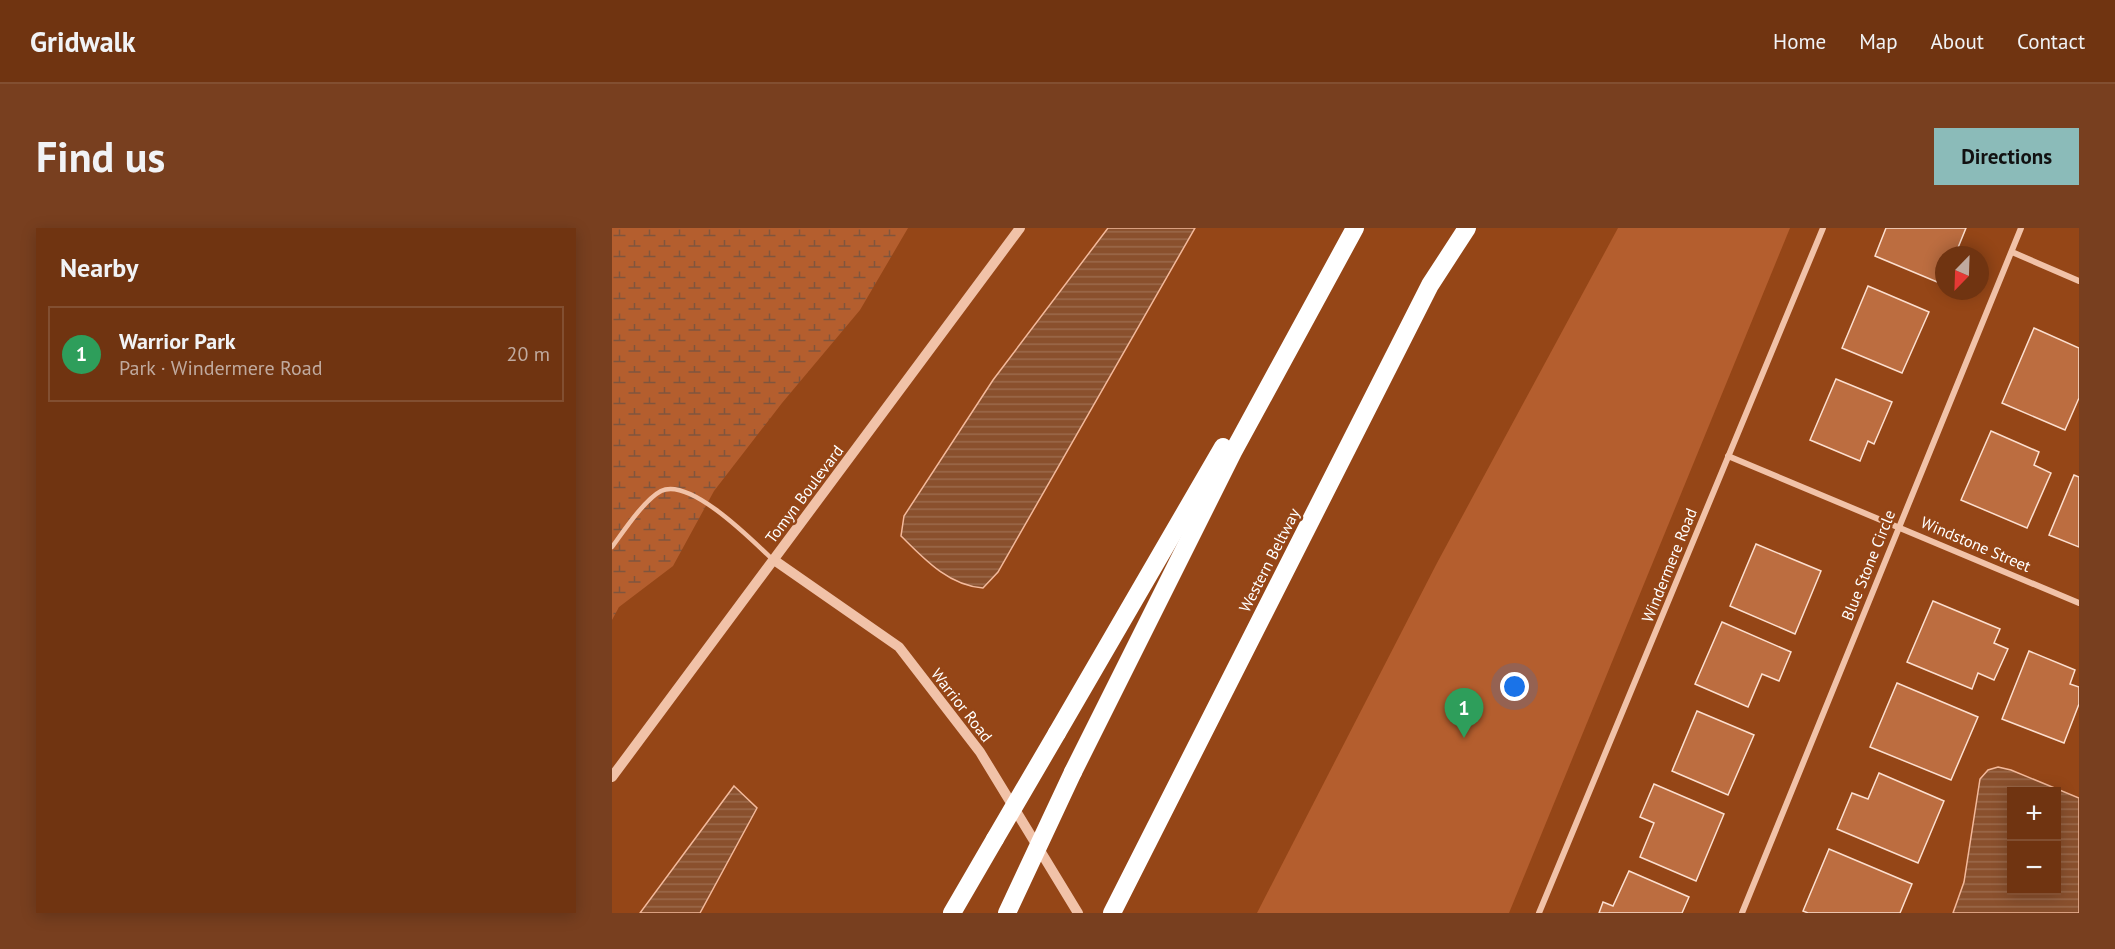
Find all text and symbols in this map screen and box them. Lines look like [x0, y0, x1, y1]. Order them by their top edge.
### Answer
text: Gridwalk [30, 23, 136, 60]
text: Home [1773, 28, 1826, 55]
text: Map [1859, 28, 1898, 55]
text: About [1931, 28, 1984, 55]
text: Contact [2017, 28, 2085, 55]
button: Directions [1934, 128, 2079, 185]
text: Find us [36, 129, 165, 184]
north arrow [1935, 246, 1989, 300]
text: Nearby [60, 251, 138, 284]
text: Warrior Park [119, 327, 236, 355]
text: 1 [76, 341, 87, 367]
text: 20 m [507, 341, 550, 367]
text: Park · Windermere Road [119, 355, 322, 381]
street label: Tomyn Boulevard [761, 441, 847, 547]
street label: Western Beltway [1234, 504, 1304, 615]
street label: Windermere Road [1637, 505, 1701, 625]
street label: Blue Stone Circle [1837, 507, 1899, 623]
street label: Windstone Street [1918, 512, 2034, 576]
street label: Warrior Road [927, 664, 997, 746]
your location [1500, 672, 1529, 701]
pin: 1 [1444, 688, 1484, 738]
map controls [2007, 787, 2061, 895]
button: + [2007, 787, 2061, 841]
button: − [2007, 841, 2061, 895]

